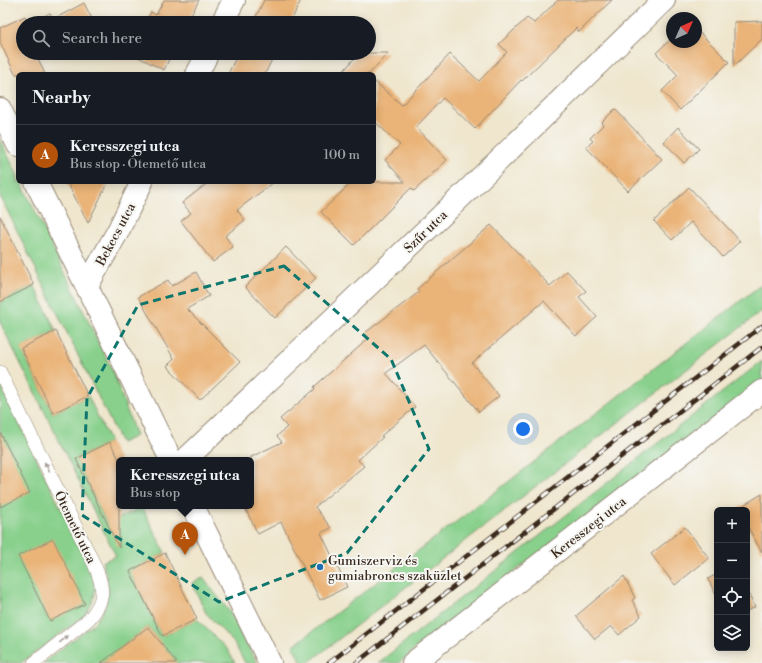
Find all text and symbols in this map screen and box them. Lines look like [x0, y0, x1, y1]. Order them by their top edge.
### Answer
north arrow [666, 12, 702, 48]
search box [16, 16, 376, 60]
icon: search [30, 27, 52, 49]
text: Search here [62, 29, 142, 48]
text: Nearby [32, 87, 91, 109]
text: Keresszegi utca [70, 137, 180, 156]
text: A [40, 147, 50, 163]
text: 100 m [324, 147, 360, 163]
text: Bus stop · Ótemető utca [70, 156, 206, 172]
street label: Bekecs utca [92, 200, 139, 270]
street label: Szűr utca [401, 207, 451, 256]
your location [513, 419, 533, 439]
popup [116, 457, 254, 509]
one-way arrow [44, 461, 50, 473]
text: Keresszegi utca [130, 466, 240, 485]
text: Bus stop [130, 485, 180, 501]
street label: Ótemető utca [51, 488, 101, 567]
street label: Keresszegi utca [548, 493, 630, 562]
map controls [714, 507, 750, 651]
button: + [714, 507, 750, 543]
pin: A [172, 522, 198, 555]
button: − [714, 543, 750, 579]
place label: Gumiszerviz és gumiabroncs szaküzlet [328, 553, 462, 584]
marker: Gumiszerviz és gumiabroncs szaküzlet [315, 562, 325, 572]
button: locate [714, 579, 750, 615]
button: layers [714, 615, 750, 651]
one-way arrow [59, 635, 70, 644]

